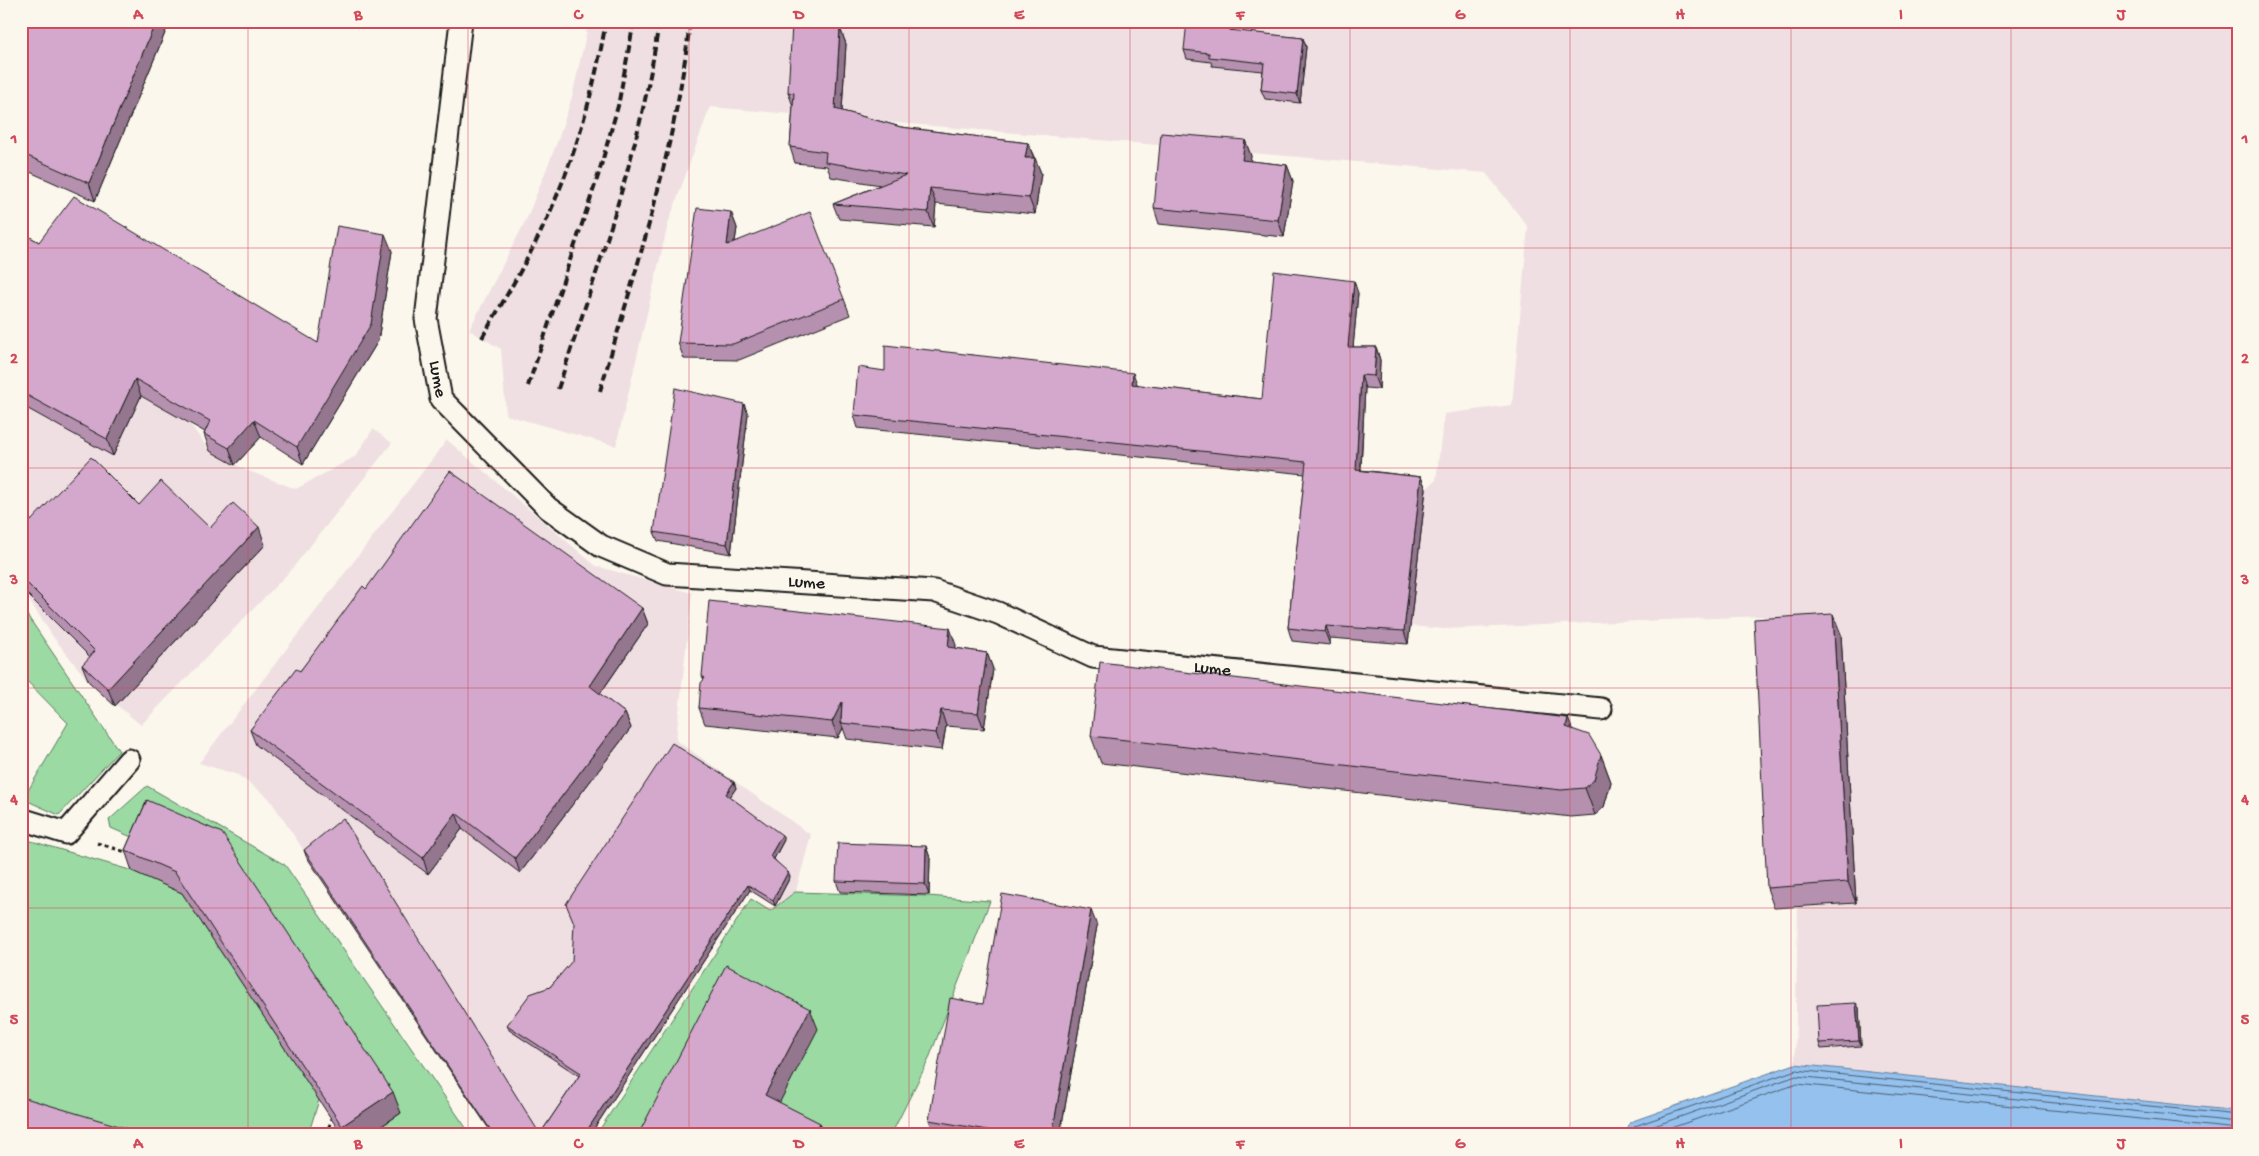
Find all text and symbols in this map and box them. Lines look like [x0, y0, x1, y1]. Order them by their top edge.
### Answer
text: A [132, 7, 144, 26]
text: B [353, 7, 363, 26]
text: C [573, 7, 584, 26]
text: D [792, 7, 805, 26]
text: E [1014, 7, 1025, 26]
text: F [1235, 7, 1246, 26]
text: G [1455, 7, 1466, 26]
text: H [1675, 7, 1685, 26]
text: I [1899, 7, 1903, 26]
text: J [2116, 7, 2127, 26]
text: 1 [10, 131, 17, 150]
text: 1 [2241, 131, 2248, 150]
text: 2 [10, 351, 18, 370]
text: 2 [2241, 351, 2249, 370]
street label: Lume [423, 359, 451, 400]
street label: Lume [787, 571, 827, 595]
text: 3 [9, 572, 18, 591]
text: 3 [2240, 572, 2249, 591]
street label: Lume [1193, 657, 1233, 682]
text: 4 [9, 792, 18, 811]
text: 4 [2240, 792, 2249, 811]
text: 5 [10, 1012, 19, 1031]
text: 5 [2241, 1012, 2250, 1031]
text: A [132, 1136, 144, 1155]
text: B [353, 1136, 363, 1155]
text: C [573, 1136, 584, 1155]
text: D [792, 1136, 805, 1155]
text: E [1014, 1136, 1025, 1155]
text: F [1235, 1136, 1246, 1155]
text: G [1455, 1136, 1466, 1155]
text: H [1675, 1136, 1685, 1155]
text: I [1899, 1136, 1903, 1155]
text: J [2116, 1136, 2127, 1155]

